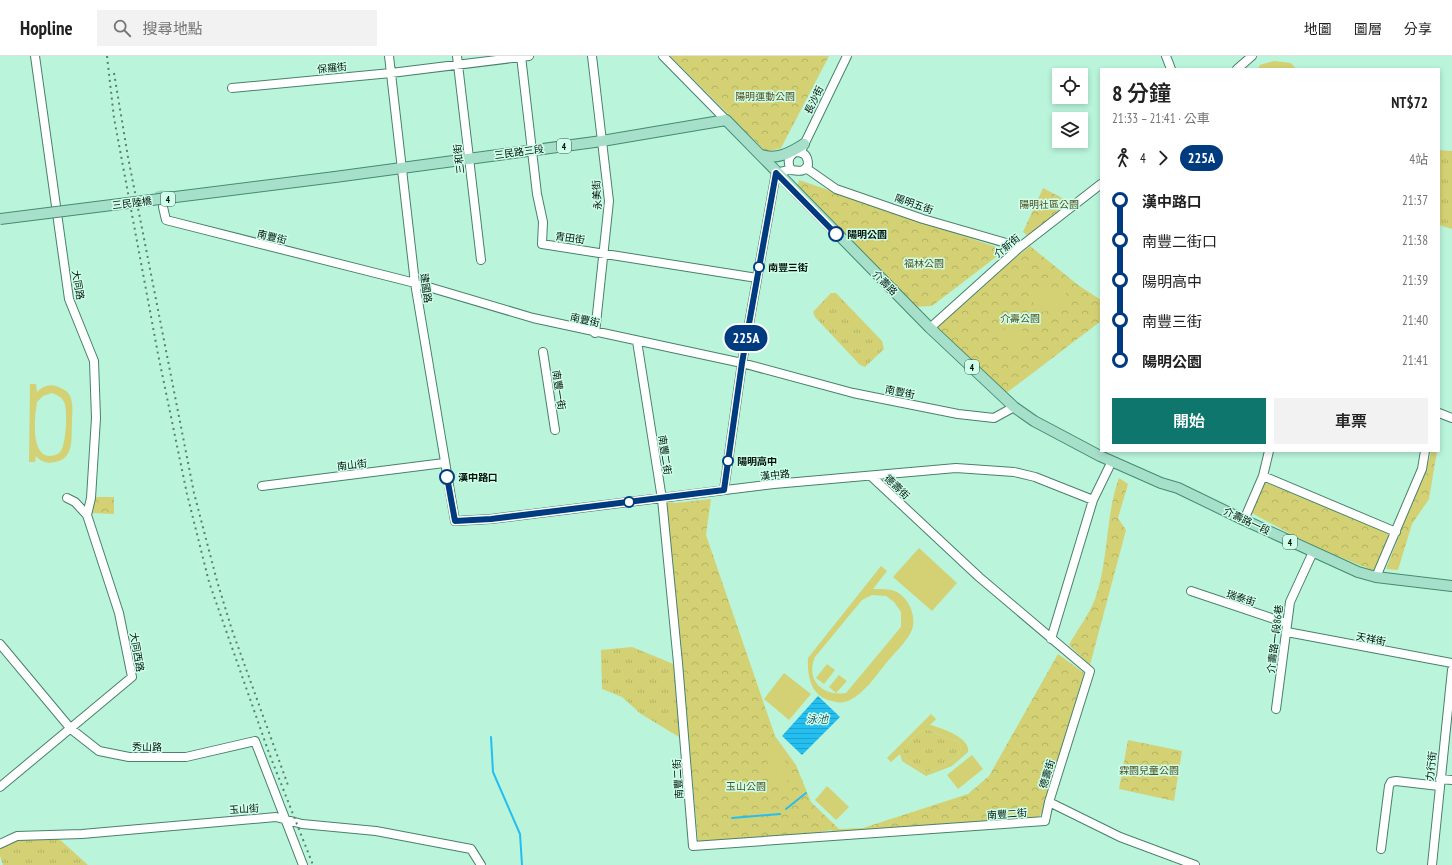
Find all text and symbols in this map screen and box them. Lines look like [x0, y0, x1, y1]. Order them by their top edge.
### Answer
search box [97, 10, 377, 46]
text: Hopline [20, 16, 73, 40]
icon: search [111, 17, 133, 39]
text: 搜尋地點 [143, 19, 203, 38]
text: 地圖 [1304, 20, 1332, 38]
text: 圖層 [1354, 20, 1382, 38]
text: 分享 [1404, 20, 1432, 38]
street label: 保羅街 [316, 60, 348, 76]
map controls [1052, 68, 1088, 148]
button: locate [1052, 68, 1088, 104]
text: 8 分鐘 [1112, 79, 1171, 107]
street label: 長沙街 [802, 84, 826, 116]
park label: 陽明運動公園 [735, 90, 795, 103]
text: NT$72 [1391, 93, 1428, 112]
text: 21:33 – 21:41 · 公車 [1112, 110, 1210, 127]
button: layers [1052, 112, 1088, 148]
road number: 4 [557, 139, 571, 153]
street label: 三民路三段 [493, 142, 545, 162]
street label: 三和街 [451, 143, 467, 175]
icon: walk [1112, 147, 1134, 169]
icon: forward [1152, 147, 1174, 169]
text: 225A [1188, 149, 1215, 167]
text: 4 [1140, 150, 1146, 167]
text: 4站 [1409, 151, 1428, 168]
street label: 永美街 [589, 180, 605, 210]
street label: 陽明五街 [893, 191, 935, 217]
road number: 4 [161, 192, 175, 206]
text: 漢中路口 [1142, 192, 1202, 211]
text: 21:37 [1402, 192, 1428, 209]
street label: 三民陸橋 [111, 194, 153, 212]
park label: 陽明社區公園 [1019, 198, 1079, 211]
marker: 陽明公園 [828, 226, 844, 242]
street label: 南豐街 [256, 227, 288, 247]
place label: 陽明公園 [847, 228, 887, 241]
street label: 青田街 [554, 229, 586, 247]
street label: 介新街 [991, 231, 1023, 261]
text: 南豐二街口 [1142, 232, 1217, 251]
text: 21:38 [1402, 232, 1428, 249]
park label: 福林公園 [904, 257, 944, 270]
marker: 南豐三街 [753, 261, 765, 273]
place label: 南豐三街 [768, 261, 808, 274]
street label: 介壽路 [870, 268, 900, 298]
street label: 大同路 [69, 269, 87, 301]
street label: 建國路 [417, 272, 435, 304]
text: 陽明高中 [1142, 272, 1202, 291]
text: 21:39 [1402, 272, 1428, 289]
street label: 南豐街 [569, 310, 601, 330]
park label: 介壽公園 [1000, 312, 1040, 325]
text: 南豐三街 [1142, 312, 1202, 331]
text: 21:40 [1402, 312, 1428, 329]
line badge: 225A [718, 325, 774, 351]
text: 225A [732, 329, 760, 347]
text: 陽明公園 [1142, 352, 1202, 371]
text: 21:41 [1402, 352, 1428, 369]
road number: 4 [965, 360, 979, 374]
street label: 南豐一街 [549, 369, 569, 411]
street label: 南豐街 [884, 383, 916, 401]
button: 開始 [1112, 398, 1266, 444]
button: 車票 [1274, 398, 1428, 444]
street label: 南豐二街 [655, 434, 675, 476]
marker: 陽明高中 [722, 455, 734, 467]
place label: 陽明高中 [737, 455, 777, 468]
street label: 南山街 [336, 457, 368, 473]
street label: 漢中路 [759, 467, 791, 483]
marker: 漢中路口 [439, 469, 455, 485]
place label: 漢中路口 [458, 471, 498, 484]
street label: 德壽街 [882, 472, 912, 502]
unlabelled marker [623, 496, 635, 508]
street label: 介壽路一段 [1222, 505, 1272, 537]
road number: 4 [1283, 535, 1297, 549]
street label: 瑞泰街 [1225, 587, 1257, 609]
street label: 介壽路一段86巷 [1264, 604, 1286, 674]
street label: 天祥街 [1355, 630, 1387, 648]
street label: 大同西路 [127, 631, 147, 673]
water label: 泳池 [806, 712, 829, 726]
street label: 秀山路 [132, 740, 162, 754]
street label: 力行街 [1423, 750, 1439, 782]
street label: 德壽街 [1036, 758, 1058, 790]
street label: 南豐二街 [670, 759, 686, 799]
park label: 霖園兒童公園 [1119, 764, 1179, 777]
park label: 玉山公園 [726, 780, 766, 793]
street label: 玉山街 [229, 801, 259, 817]
street label: 南豐二街 [987, 806, 1027, 822]

